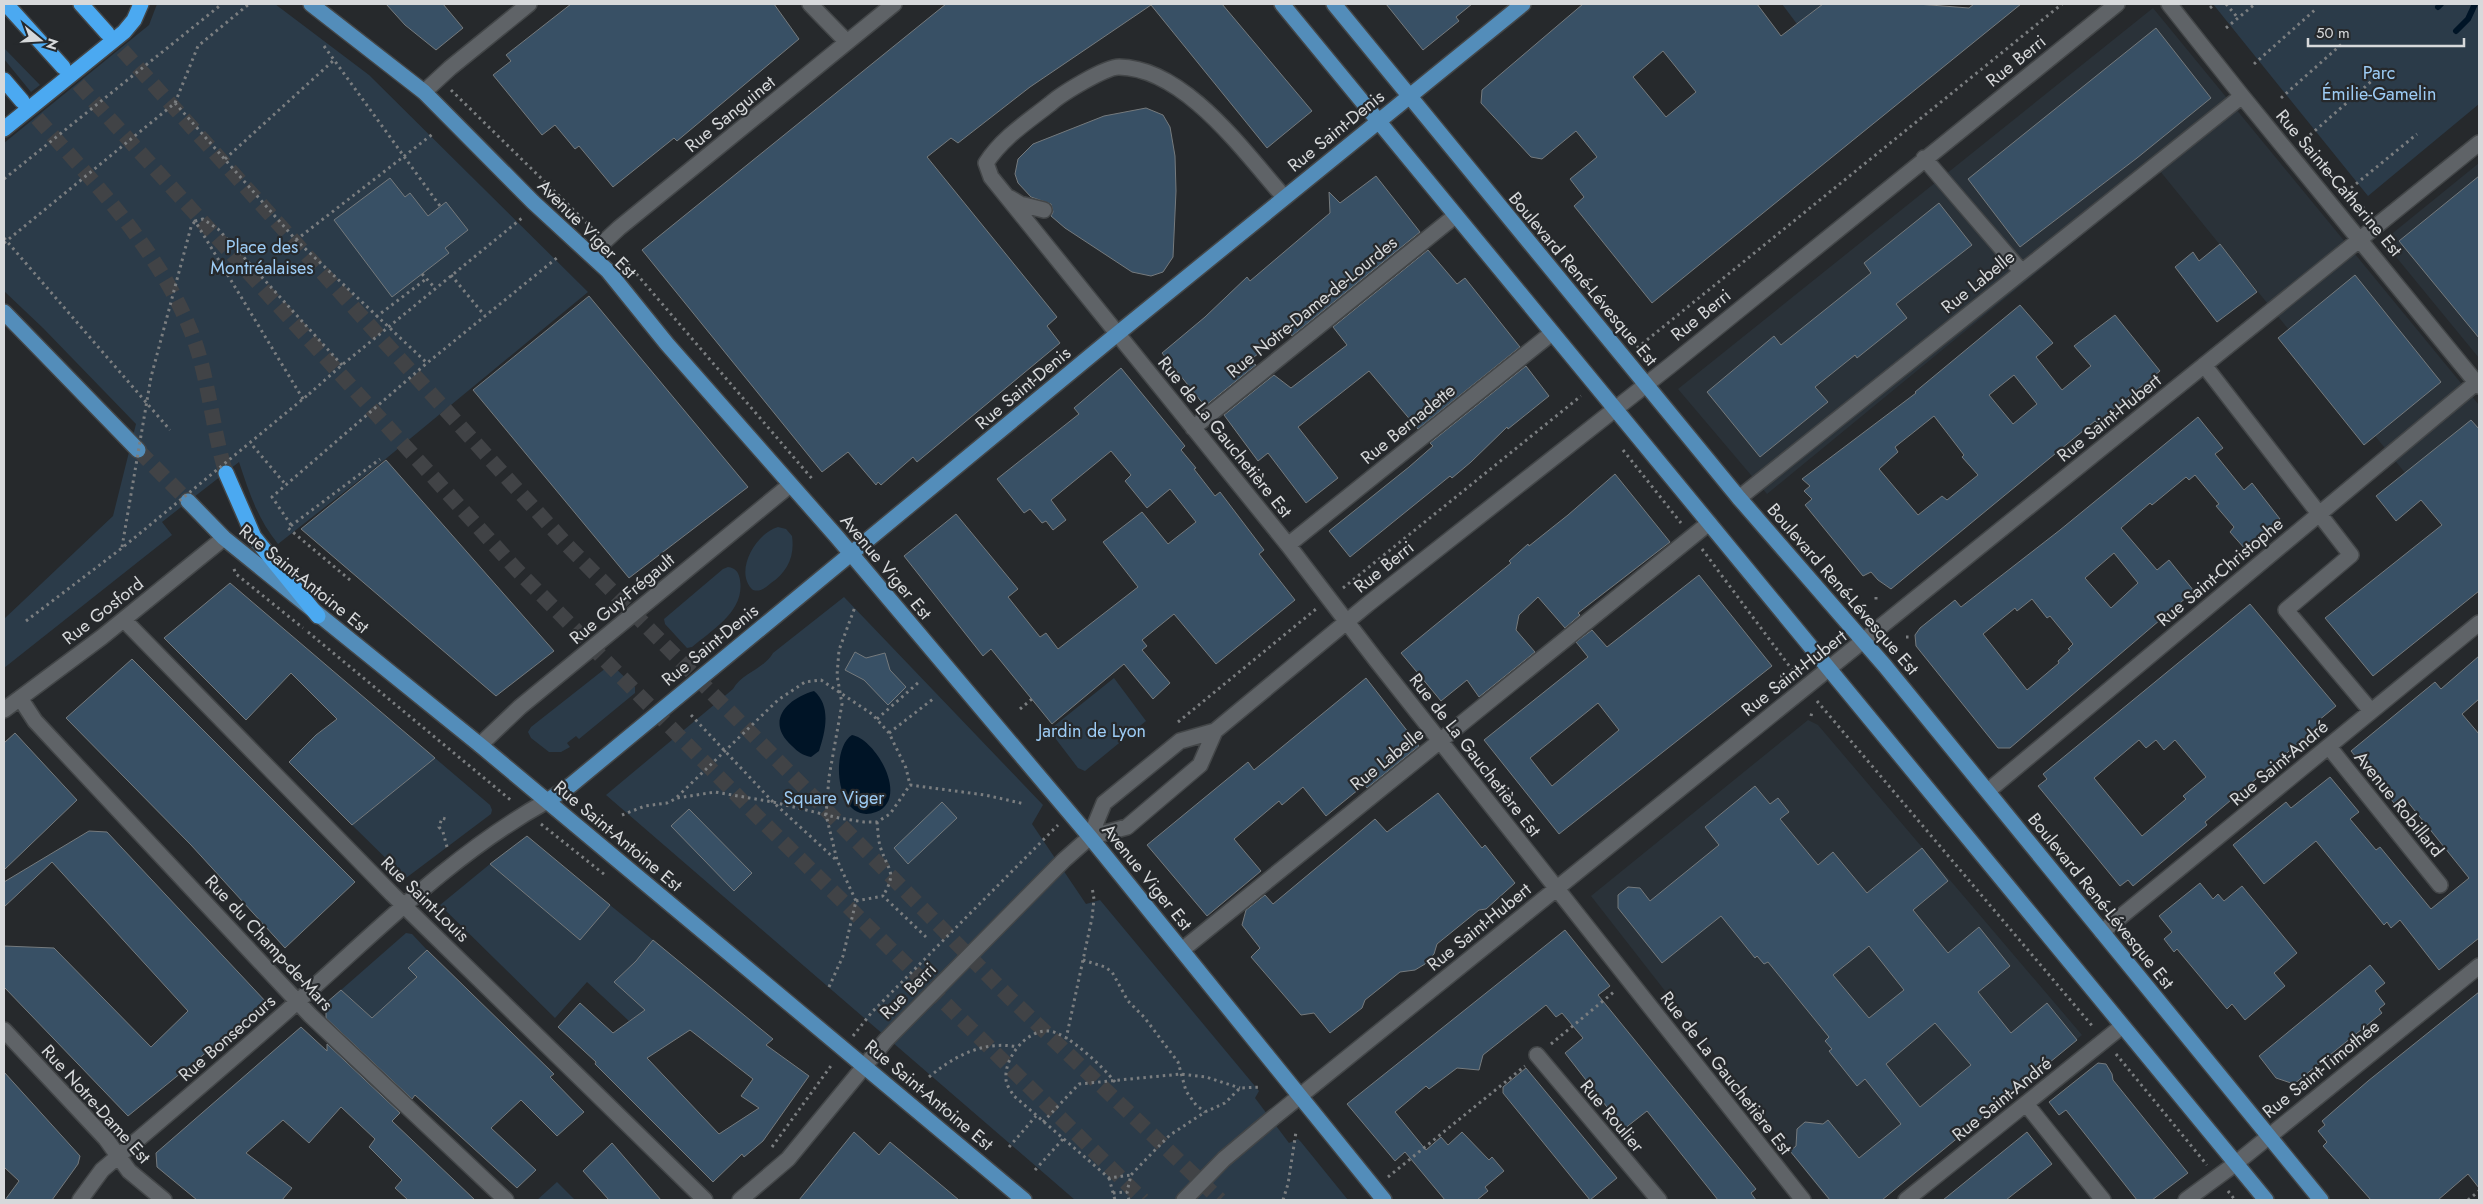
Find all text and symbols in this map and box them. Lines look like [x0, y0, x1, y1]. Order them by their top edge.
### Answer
north arrow [15, 15, 65, 65]
scale bar [2308, 15, 2464, 47]
text: 50 m [2316, 22, 2350, 44]
street label: Rue Berri [1980, 29, 2052, 93]
text: N [41, 36, 64, 52]
park label: Parc Émilie-Gamelin [2322, 60, 2436, 107]
street label: Rue Sanguinet [679, 69, 781, 159]
street label: Rue Saint-Denis [1282, 84, 1390, 178]
street label: Rue Sainte-Catherine Est [2270, 104, 2409, 263]
street label: Avenue Viger Est [532, 174, 643, 285]
street label: Boulevard René-Lévesque Est [1502, 186, 1664, 372]
street label: Rue Notre-Dame-de-Lourdes [1221, 230, 1403, 384]
park label: Place des Montréalaises [210, 234, 314, 281]
street label: Rue Labelle [1936, 244, 2020, 320]
street label: Rue Berri [1665, 283, 1737, 347]
street label: Rue Saint-Denis [970, 340, 1076, 436]
street label: Rue de La Gauchetière Est [1152, 351, 1299, 524]
street label: Rue Saint-Hubert [2051, 367, 2167, 468]
street label: Rue Bernadette [1355, 378, 1461, 470]
street label: Boulevard René-Lévesque Est [1761, 497, 1925, 681]
street label: Avenue Viger Est [834, 509, 938, 626]
street label: Rue Saint-Christophe [2151, 511, 2289, 633]
street label: Rue Saint-Antoine Est [233, 518, 375, 640]
street label: Rue Berri [1348, 535, 1420, 599]
street label: Rue Guy-Frégault [564, 547, 681, 651]
street label: Rue Gosford [57, 571, 149, 651]
street label: Rue Saint-Denis [656, 598, 764, 692]
street label: Rue Saint-Hubert [1736, 623, 1853, 722]
street label: Rue de La Gauchetière Est [1403, 668, 1548, 843]
street label: Rue Saint-André [2224, 714, 2334, 812]
park label: Jardin de Lyon [1036, 718, 1146, 744]
street label: Rue Labelle [1345, 721, 1429, 797]
street label: Avenue Robillard [2348, 745, 2450, 863]
street label: Rue Saint-Antoine Est [548, 774, 688, 898]
park label: Square Viger [783, 785, 885, 811]
street label: Boulevard René-Lévesque Est [2022, 807, 2181, 995]
street label: Avenue Viger Est [1096, 818, 1199, 936]
street label: Rue Saint-Louis [375, 850, 475, 948]
street label: Rue du Champ-de-Mars [199, 869, 339, 1017]
street label: Rue Saint-Hubert [1421, 876, 1537, 977]
street label: Rue Berri [874, 957, 942, 1025]
street label: Rue de La Gauchetière Est [1654, 986, 1799, 1161]
street label: Rue Bonsecours [173, 988, 281, 1088]
street label: Rue Saint-Timothée [2257, 1014, 2385, 1124]
street label: Rue Saint-Antoine Est [859, 1033, 999, 1157]
street label: Rue Notre-Dame Est [35, 1039, 157, 1170]
street label: Rue Saint-André [1947, 1051, 2057, 1147]
street label: Rue Roulier [1574, 1074, 1651, 1159]

